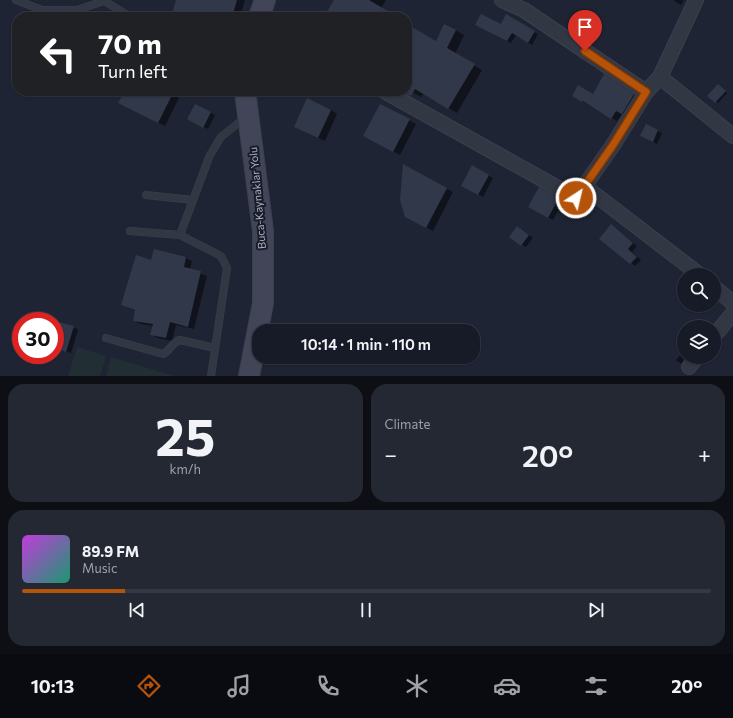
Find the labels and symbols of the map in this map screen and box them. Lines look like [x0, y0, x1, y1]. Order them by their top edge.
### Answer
pin [568, 10, 602, 51]
street label: Buca-Kaynaklar Yolu [246, 146, 268, 250]
position arrow [555, 177, 597, 219]
speed limit sign: 30 [12, 312, 64, 364]

